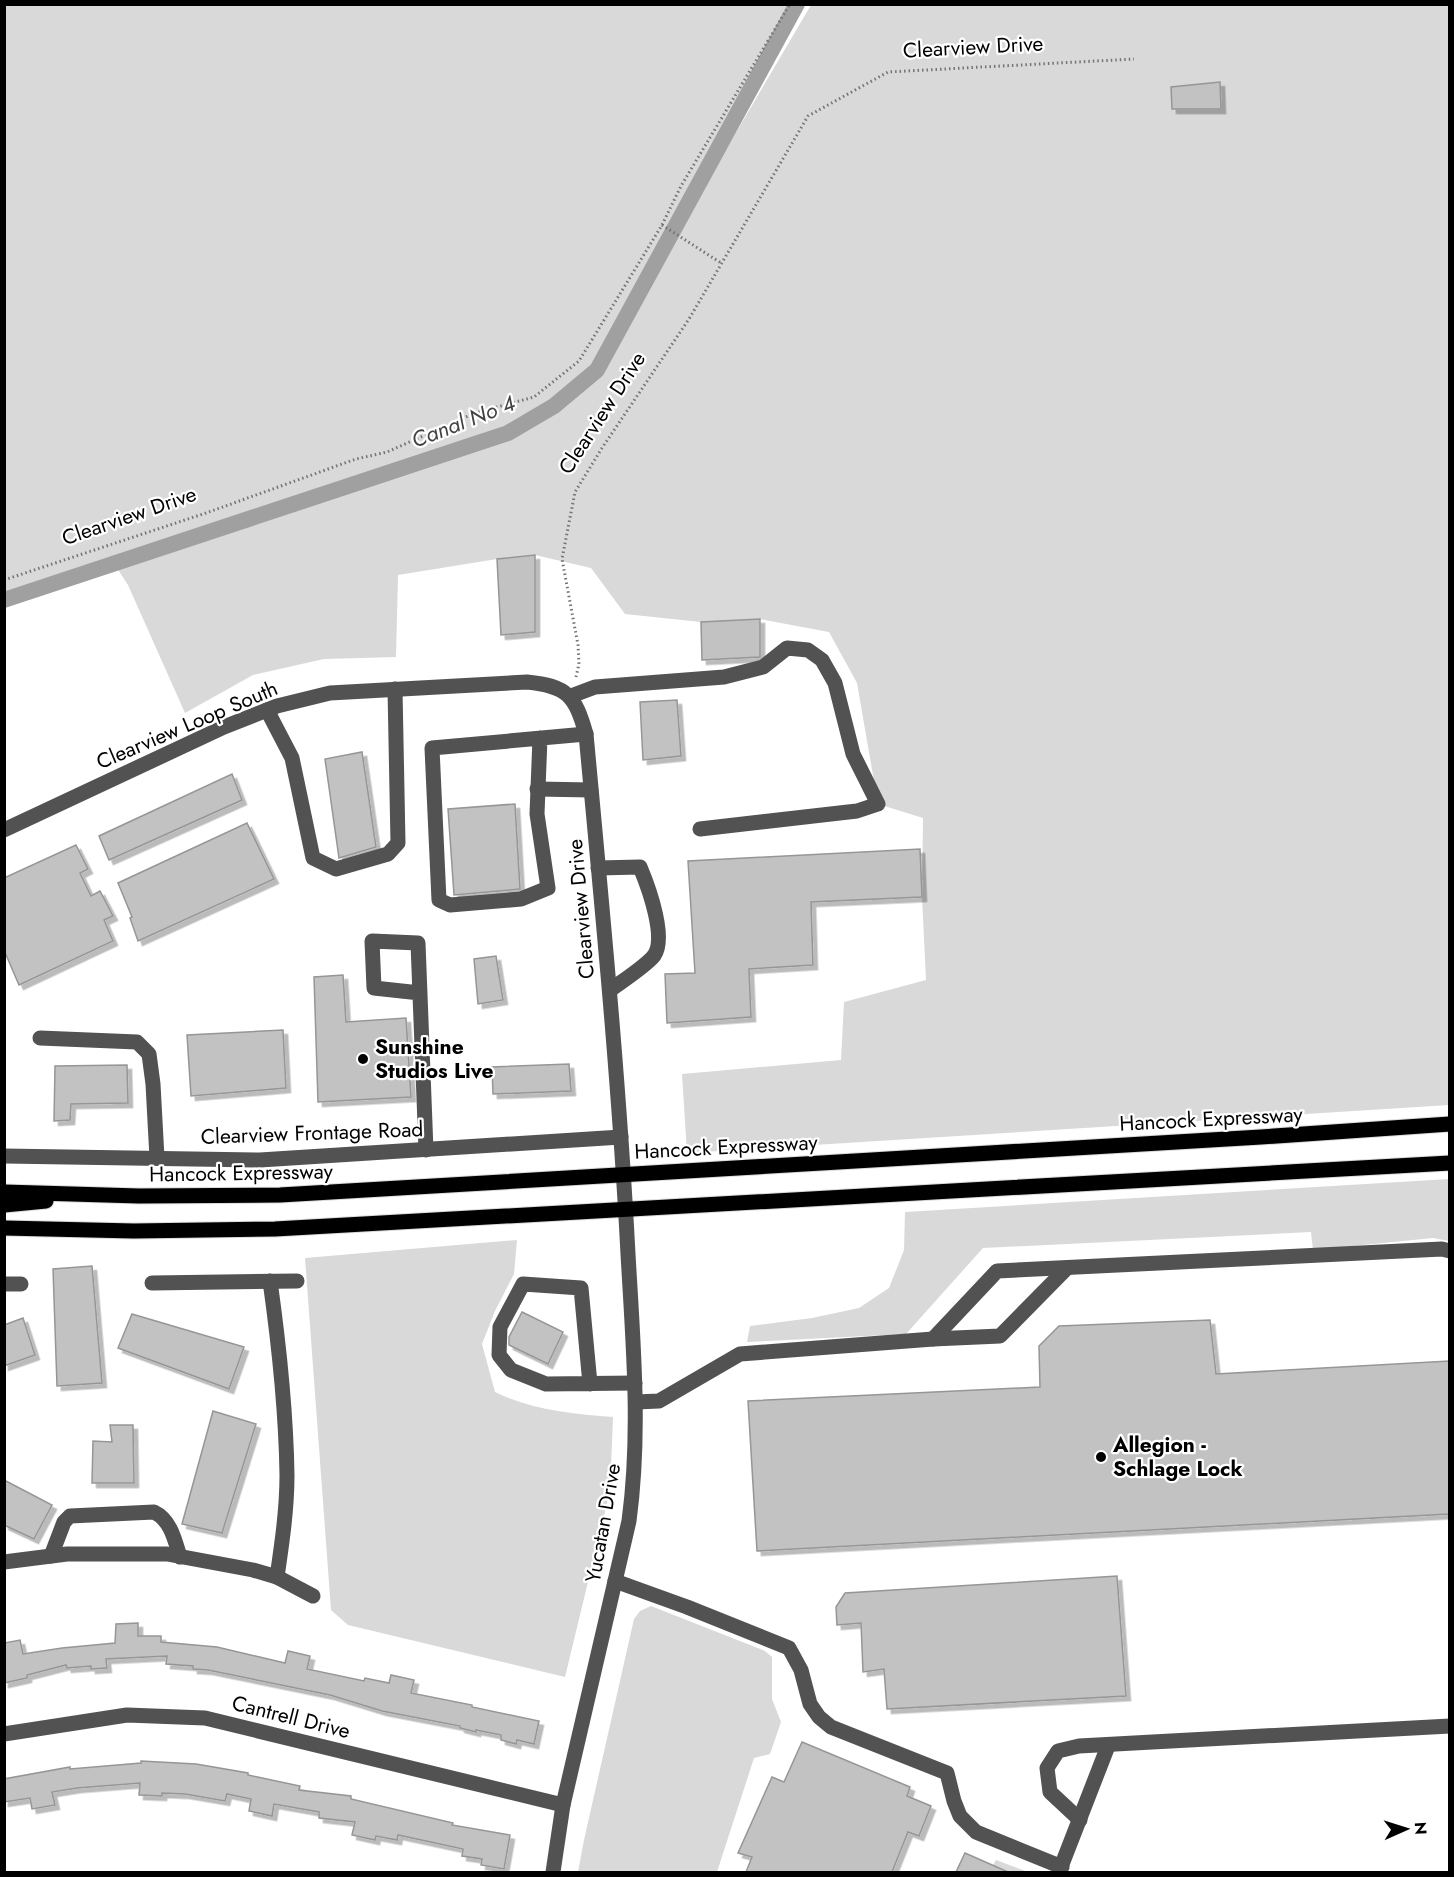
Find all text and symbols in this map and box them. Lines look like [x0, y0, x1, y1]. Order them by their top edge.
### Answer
street label: Clearview Drive [902, 28, 1044, 66]
street label: Clearview Drive [551, 346, 653, 480]
water label: Canal No 4 [406, 386, 520, 455]
street label: Clearview Drive [58, 479, 200, 553]
street label: Clearview Loop South [92, 673, 282, 777]
street label: Clearview Drive [560, 838, 602, 980]
place label: Sunshine Studios Live [375, 1032, 494, 1086]
marker: Sunshine Studios Live [356, 1052, 370, 1066]
street label: Hancock Expressway [1119, 1099, 1304, 1139]
street label: Clearview Frontage Road [200, 1114, 424, 1152]
street label: Hancock Expressway [634, 1127, 819, 1167]
street label: Hancock Expressway [149, 1156, 334, 1190]
place label: Allegion - Schlage Lock [1112, 1430, 1243, 1484]
marker: Allegion - Schlage Lock [1094, 1450, 1108, 1464]
street label: Yucatan Drive [578, 1461, 628, 1585]
street label: Cantrell Drive [229, 1688, 353, 1746]
north arrow [1376, 1799, 1436, 1859]
text: N [1409, 1821, 1432, 1835]

